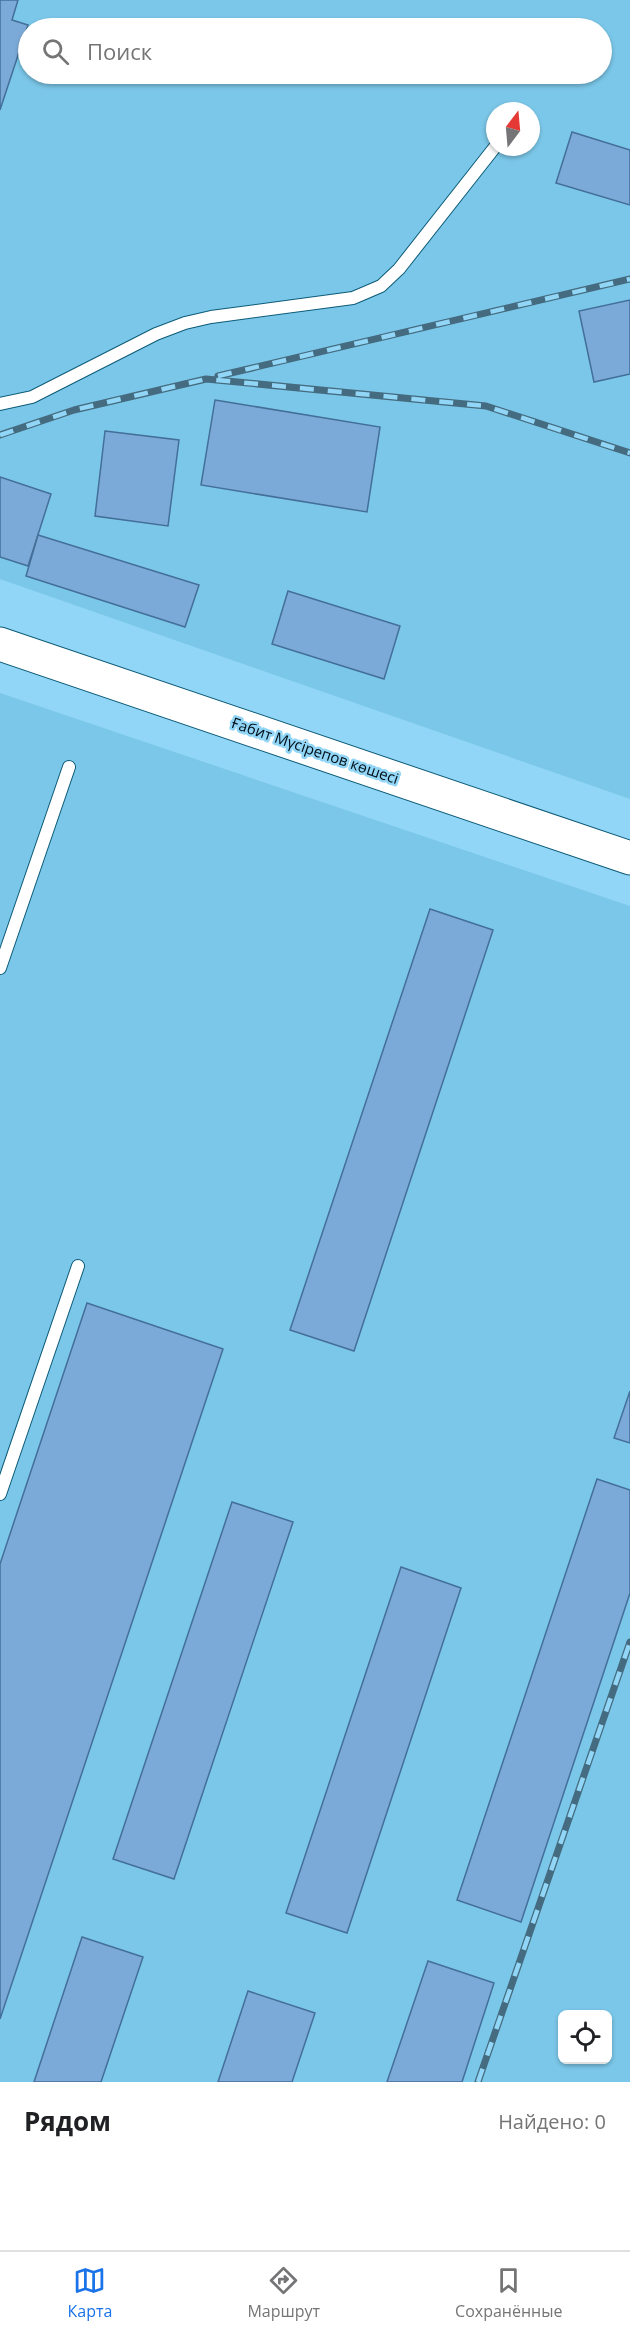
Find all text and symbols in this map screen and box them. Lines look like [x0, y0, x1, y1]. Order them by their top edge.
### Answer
search box [18, 18, 612, 84]
icon: search [39, 35, 72, 68]
text: Поиск [87, 36, 152, 66]
north arrow [486, 102, 540, 156]
street label: Ғабит Мүсірепов көшесі [229, 712, 402, 788]
map controls [558, 2010, 612, 2064]
button: locate [558, 2010, 612, 2064]
text: Рядом [24, 2103, 111, 2139]
text: Найдено: 0 [498, 2108, 606, 2135]
tab: Карта [68, 2264, 112, 2322]
tab: Маршрут [247, 2264, 320, 2322]
tab: Сохранённые [455, 2264, 562, 2322]

